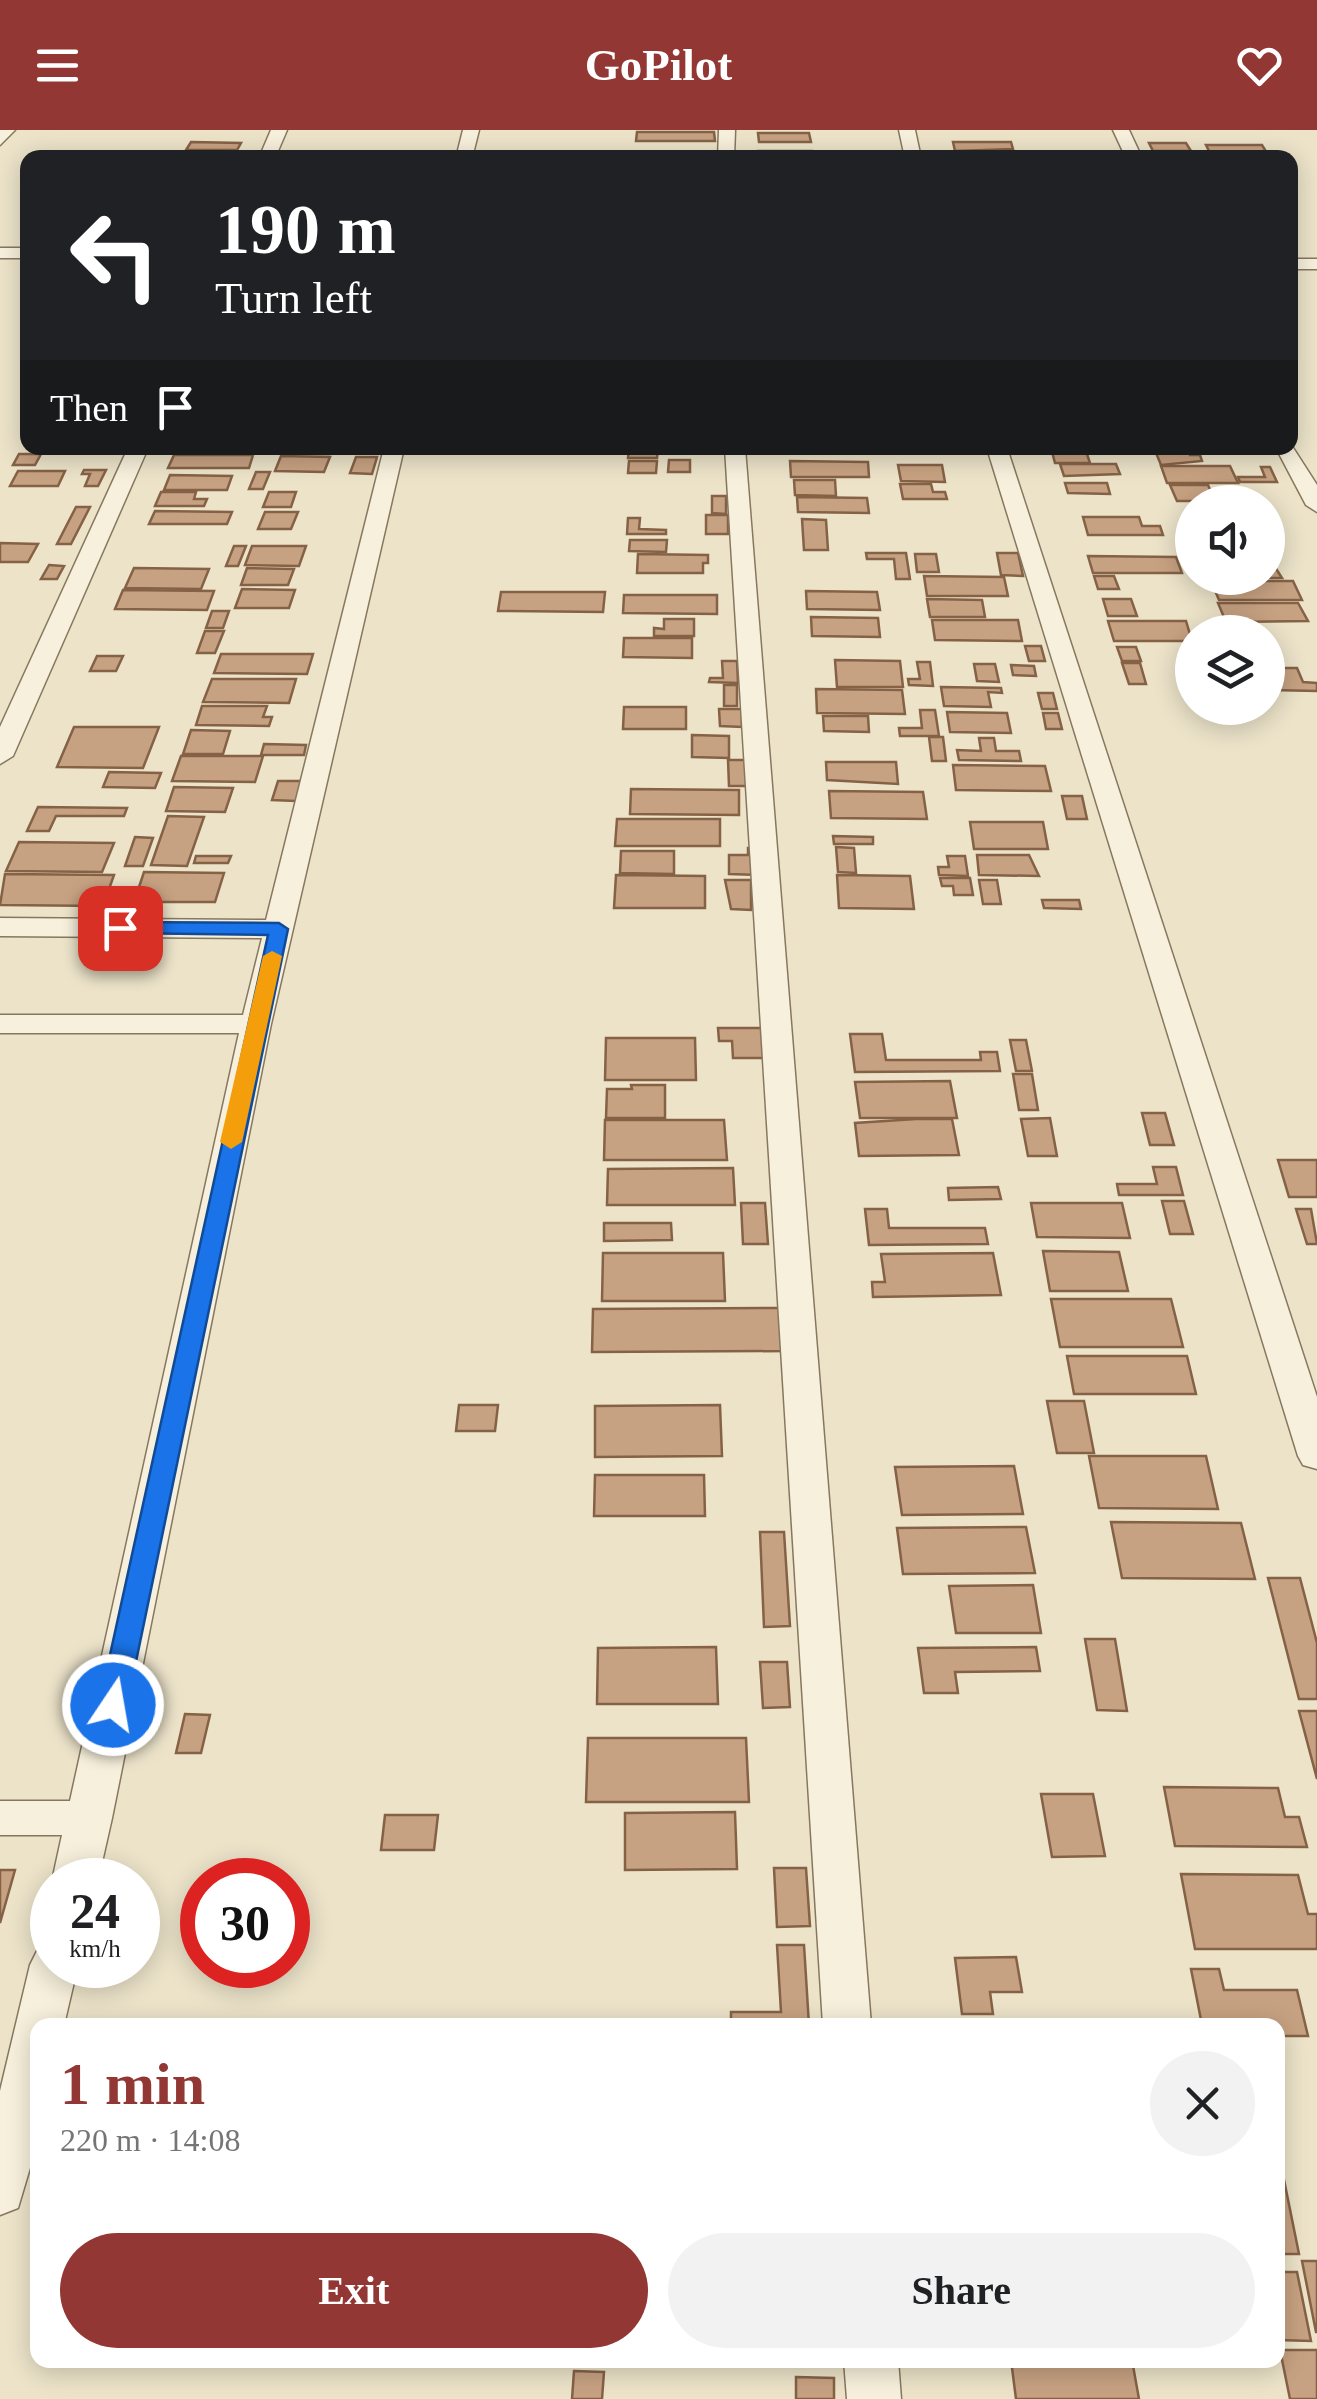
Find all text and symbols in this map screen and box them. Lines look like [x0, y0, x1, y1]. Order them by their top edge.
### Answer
icon: menu [30, 38, 85, 93]
icon: heart [1232, 38, 1287, 93]
text: GoPilot [585, 40, 732, 90]
icon: left [50, 190, 180, 320]
text: 190 m [215, 191, 396, 268]
text: Turn left [215, 273, 372, 323]
icon: arrive [148, 380, 203, 435]
text: Then [50, 387, 128, 429]
map controls [1175, 485, 1285, 725]
button: sound [1175, 485, 1285, 595]
button: layers [1175, 615, 1285, 725]
pin [78, 886, 163, 971]
icon: arrive [93, 901, 148, 956]
position arrow [61, 1653, 165, 1757]
speed limit sign: 30 [180, 1858, 310, 1988]
text: 24 [70, 1883, 120, 1939]
text: km/h [69, 1935, 121, 1962]
text: 1 min [60, 2051, 205, 2117]
button: close [1150, 2051, 1255, 2156]
text: 220 m · 14:08 [60, 2122, 240, 2158]
button: Exit [60, 2233, 648, 2348]
button: Share [668, 2233, 1255, 2348]

